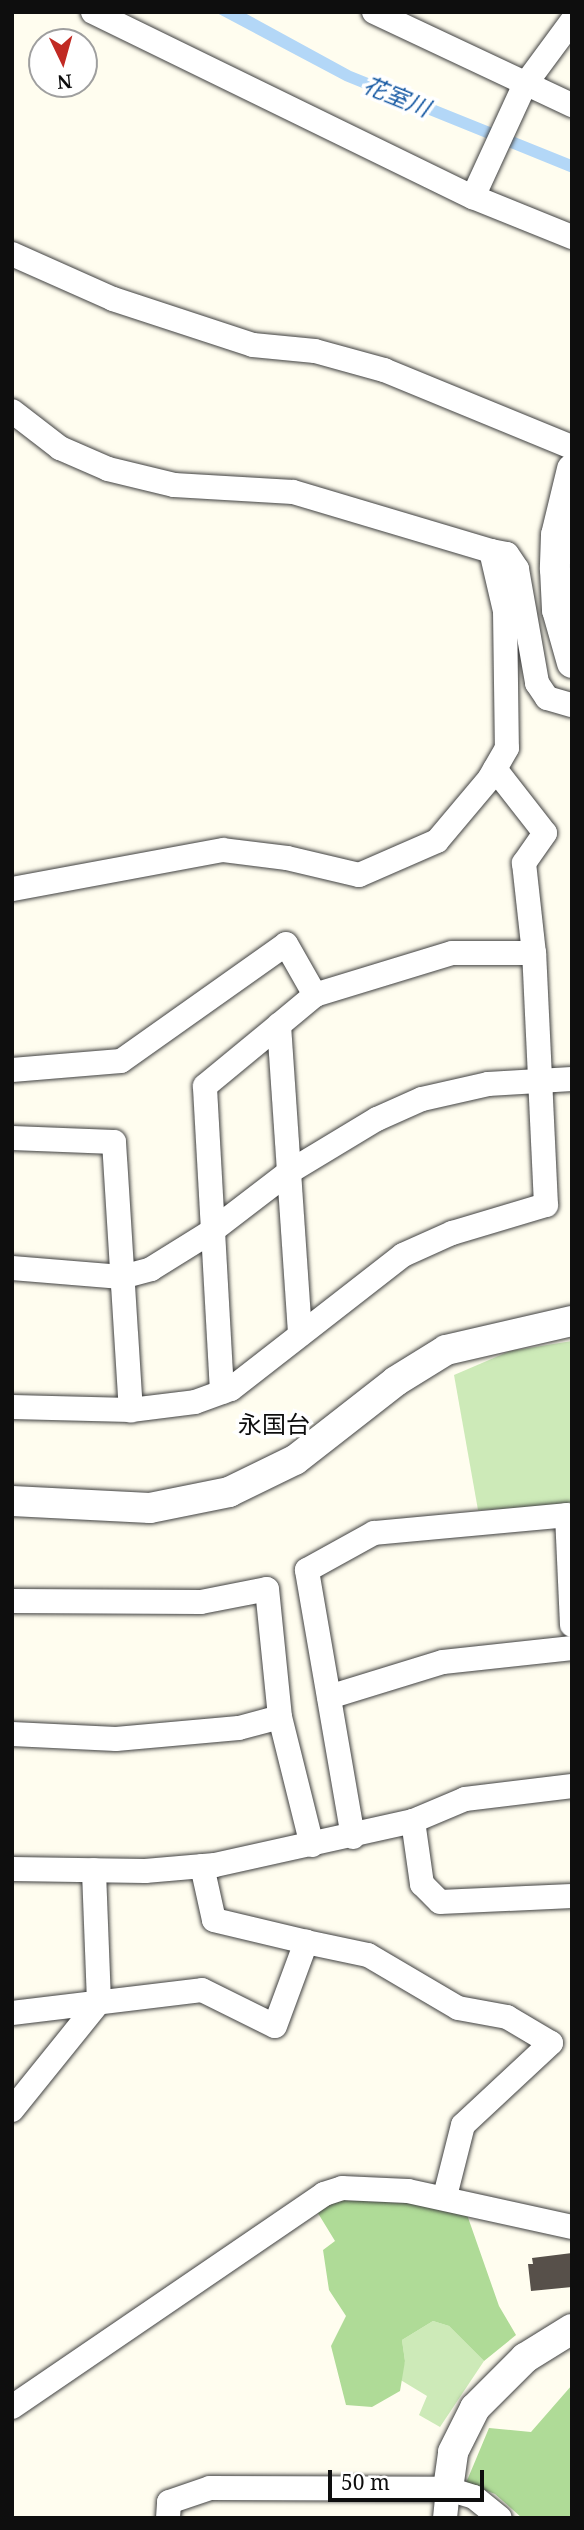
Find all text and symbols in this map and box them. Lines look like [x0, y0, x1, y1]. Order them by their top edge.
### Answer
north arrow [28, 28, 98, 98]
text: N [56, 68, 73, 96]
water label: 花室川 [360, 70, 434, 122]
district label: 永国台 [238, 1410, 310, 1438]
scale bar [332, 2456, 488, 2500]
text: 50 m [341, 2468, 390, 2496]

